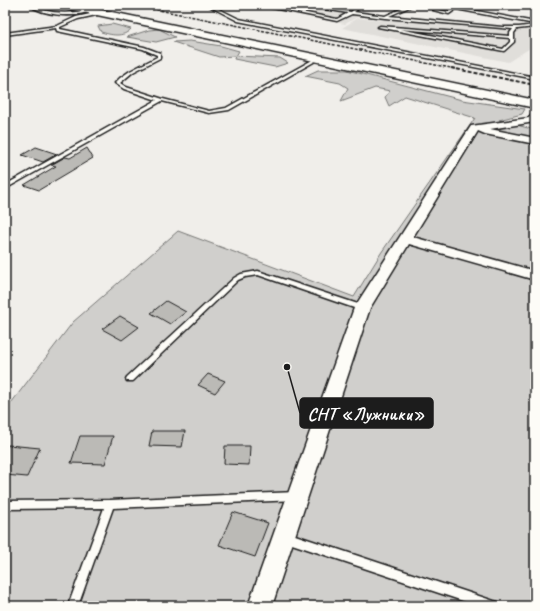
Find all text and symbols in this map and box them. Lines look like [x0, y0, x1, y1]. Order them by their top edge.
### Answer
callout: СНТ «Лужники» [300, 398, 433, 428]
text: СНТ «Лужники» [308, 403, 425, 425]

